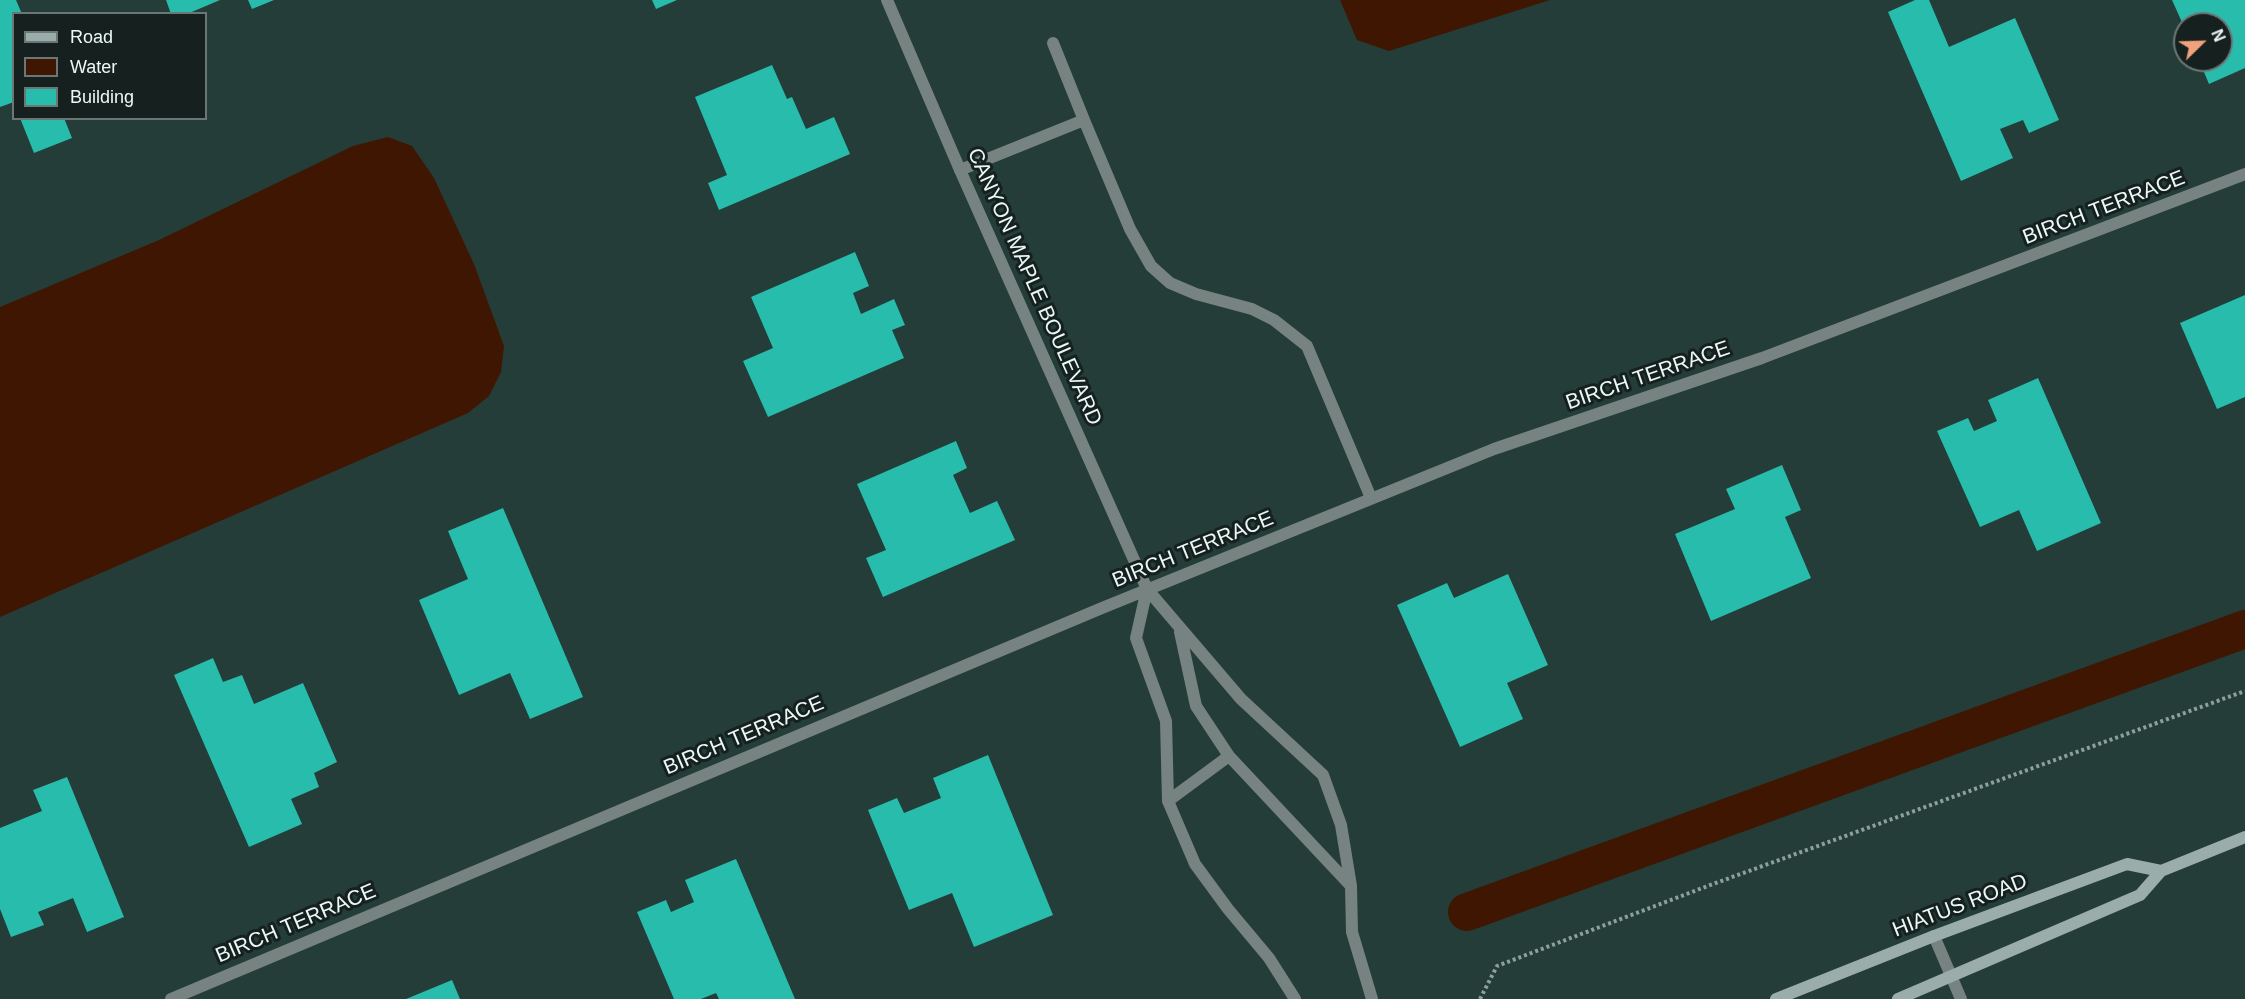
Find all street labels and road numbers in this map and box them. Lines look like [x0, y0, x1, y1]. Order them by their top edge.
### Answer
street label: CANYON MAPLE BOULEVARD [961, 145, 1107, 429]
street label: BIRCH TERRACE [2019, 166, 2189, 250]
street label: BIRCH TERRACE [1563, 336, 1733, 416]
street label: BIRCH TERRACE [1109, 506, 1277, 594]
street label: BIRCH TERRACE [660, 691, 828, 781]
street label: HIATUS ROAD [1889, 869, 2031, 943]
street label: BIRCH TERRACE [212, 879, 380, 969]

